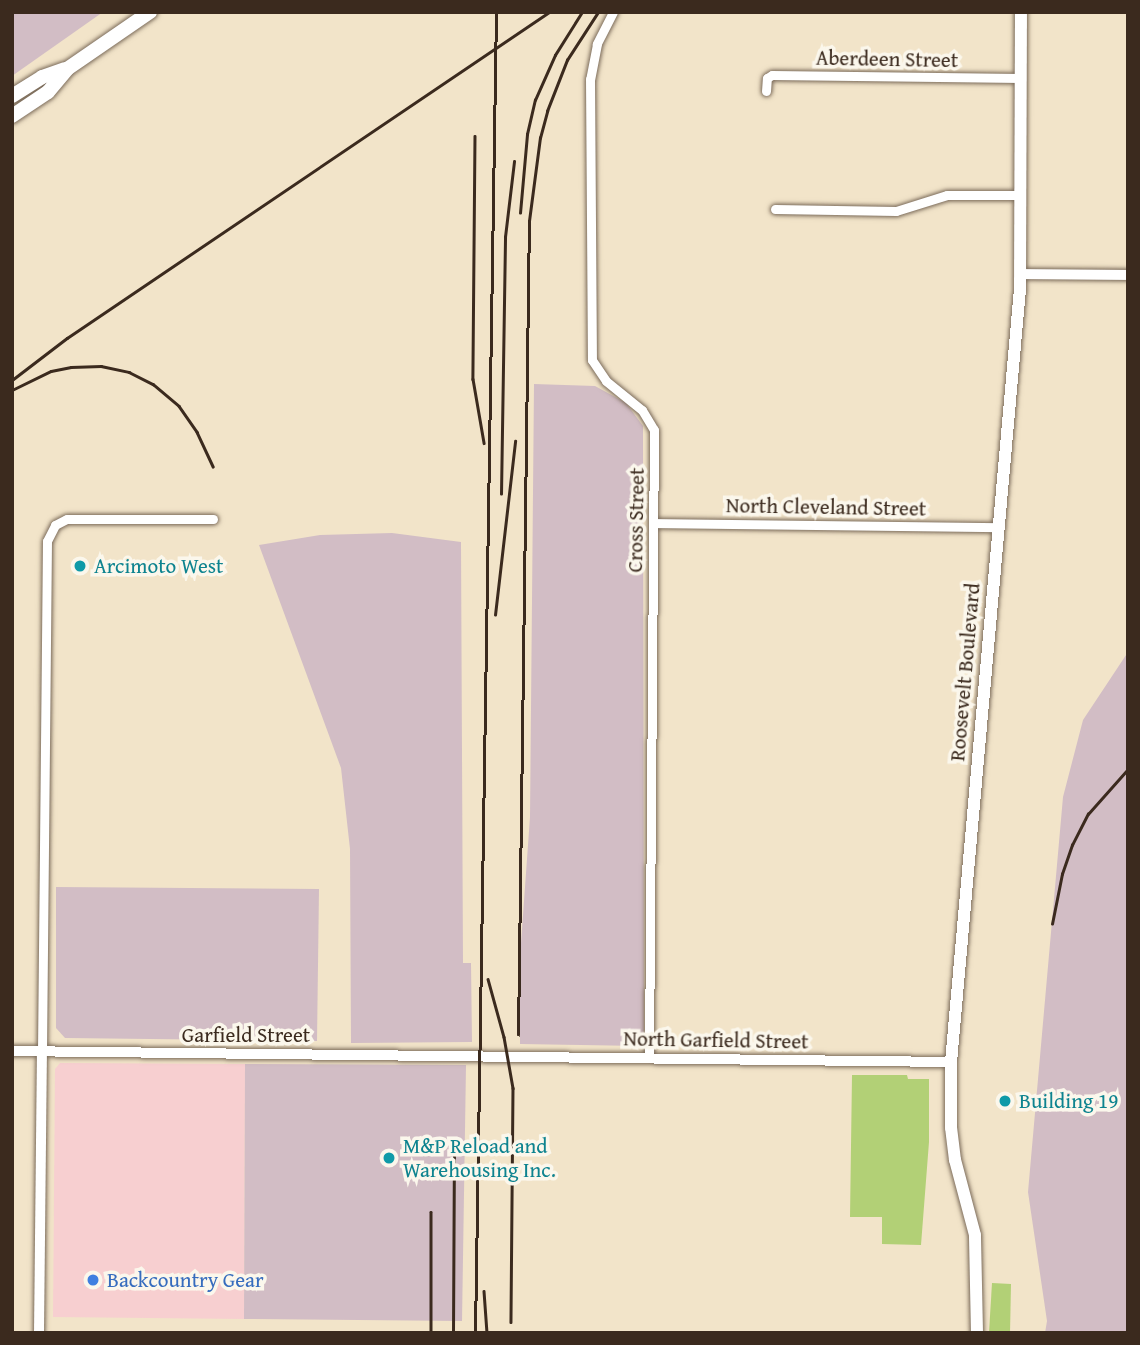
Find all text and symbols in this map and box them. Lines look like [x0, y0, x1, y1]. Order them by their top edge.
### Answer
street label: Aberdeen Street [816, 45, 958, 73]
street label: Cross Street [622, 467, 650, 573]
street label: North Cleveland Street [726, 493, 926, 521]
place label: Arcimoto West [94, 553, 224, 579]
marker: Arcimoto West [72, 558, 88, 574]
street label: Roosevelt Boulevard [945, 582, 985, 762]
street label: Garfield Street [182, 1022, 310, 1048]
street label: North Garfield Street [623, 1026, 809, 1054]
place label: Building 19 [1019, 1088, 1118, 1114]
marker: Building 19 [997, 1093, 1013, 1109]
place label: M&P Reload and Warehousing Inc. [403, 1133, 556, 1183]
marker: M&P Reload and Warehousing Inc. [381, 1150, 397, 1166]
place label: Backcountry Gear [107, 1267, 264, 1293]
marker: Backcountry Gear [85, 1272, 101, 1288]

